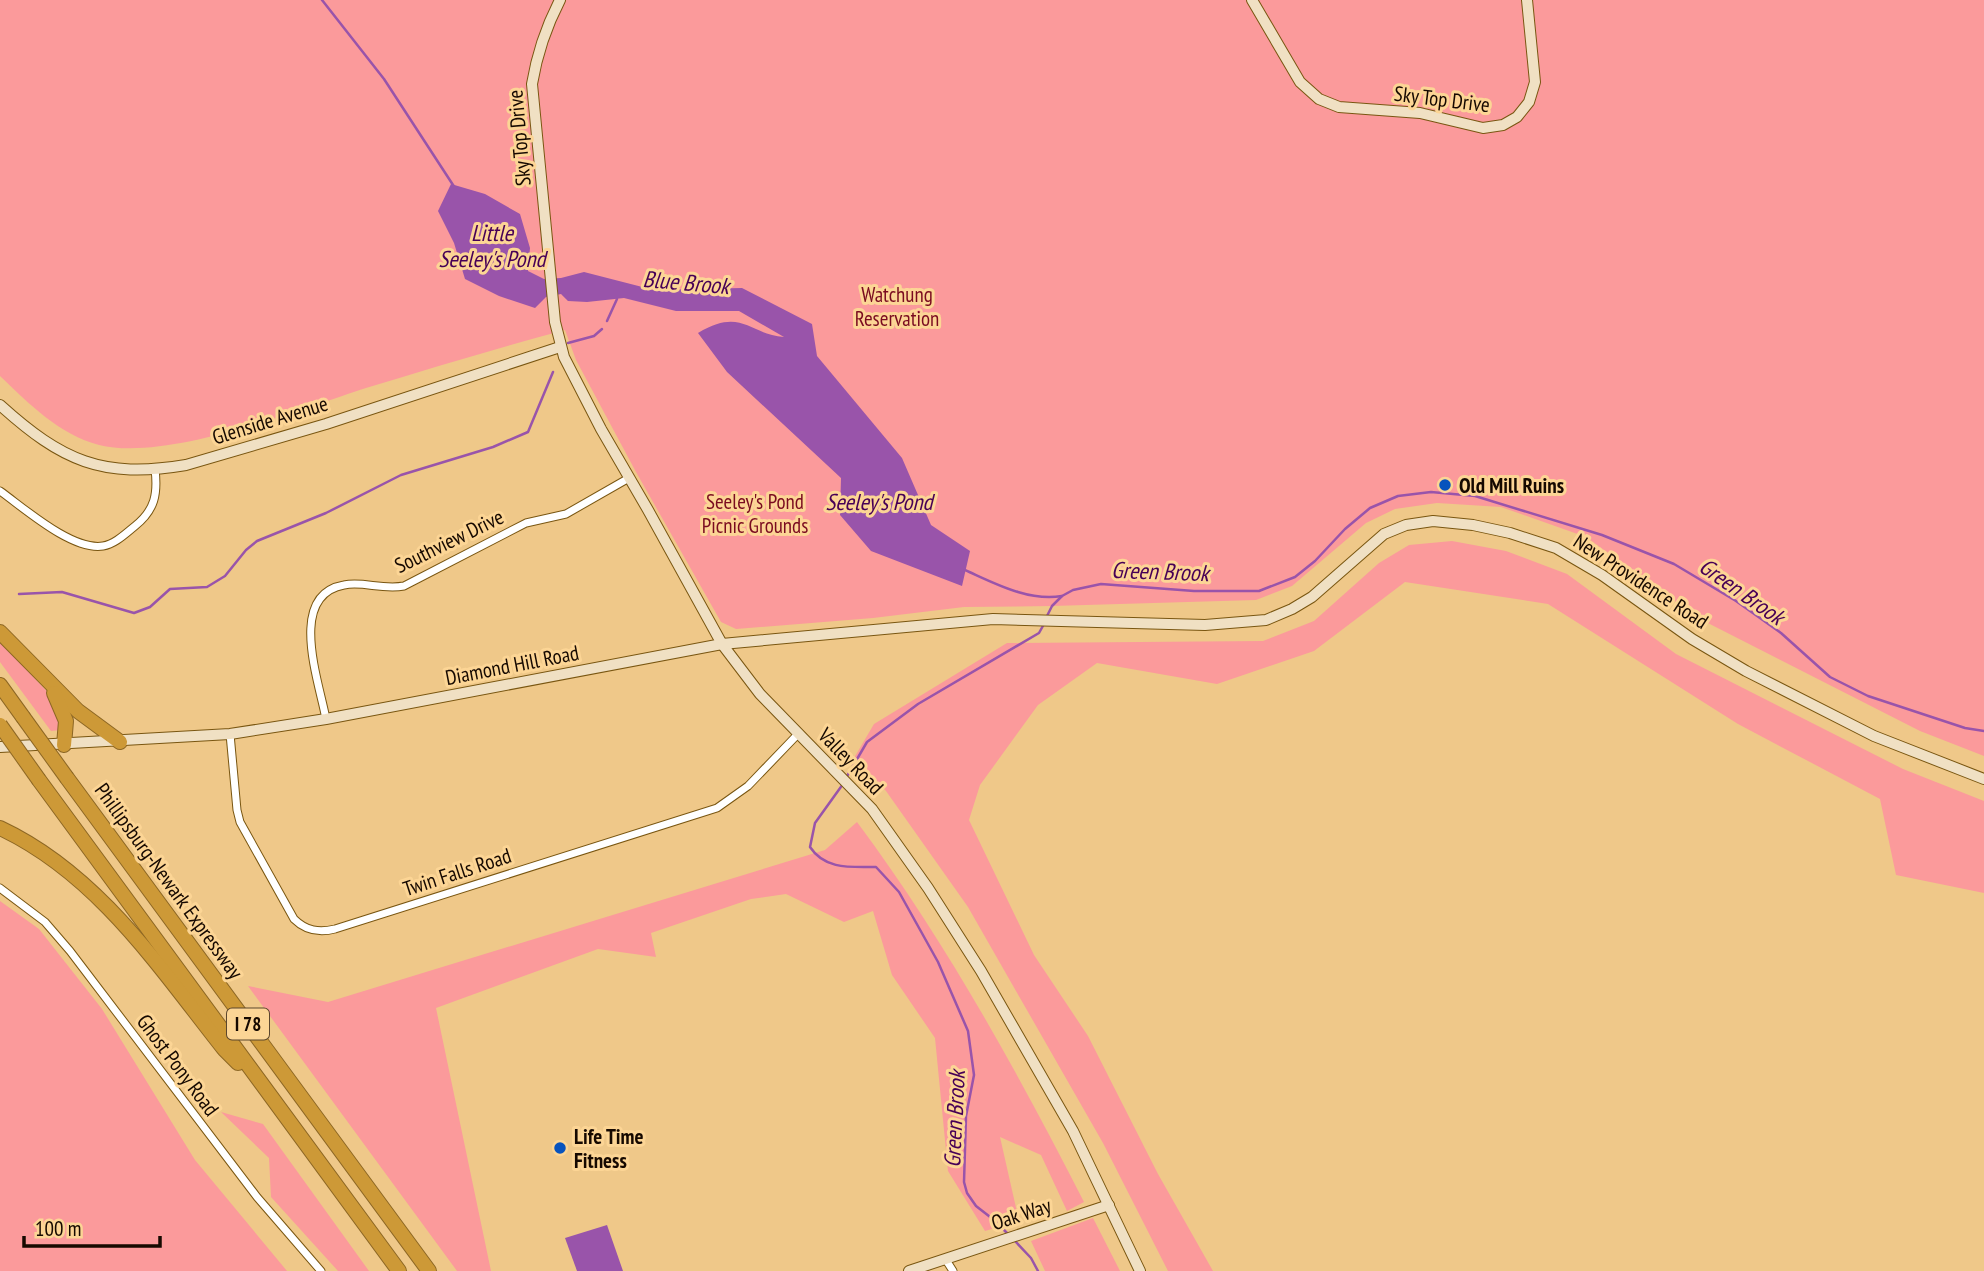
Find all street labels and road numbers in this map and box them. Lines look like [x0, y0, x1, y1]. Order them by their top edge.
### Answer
street label: Sky Top Drive [1393, 80, 1491, 118]
street label: Sky Top Drive [501, 89, 537, 187]
street label: Glenside Avenue [209, 390, 331, 450]
street label: Southview Drive [390, 503, 508, 579]
street label: New Providence Road [1568, 527, 1714, 635]
street label: Diamond Hill Road [443, 639, 581, 691]
street label: Valley Road [812, 721, 890, 800]
street label: Phillipsburg-Newark Expressway [89, 778, 249, 984]
street label: Twin Falls Road [400, 842, 514, 902]
road number: I 78 [227, 1008, 269, 1040]
street label: Ghost Pony Road [131, 1009, 225, 1121]
street label: Oak Way [988, 1192, 1054, 1236]

